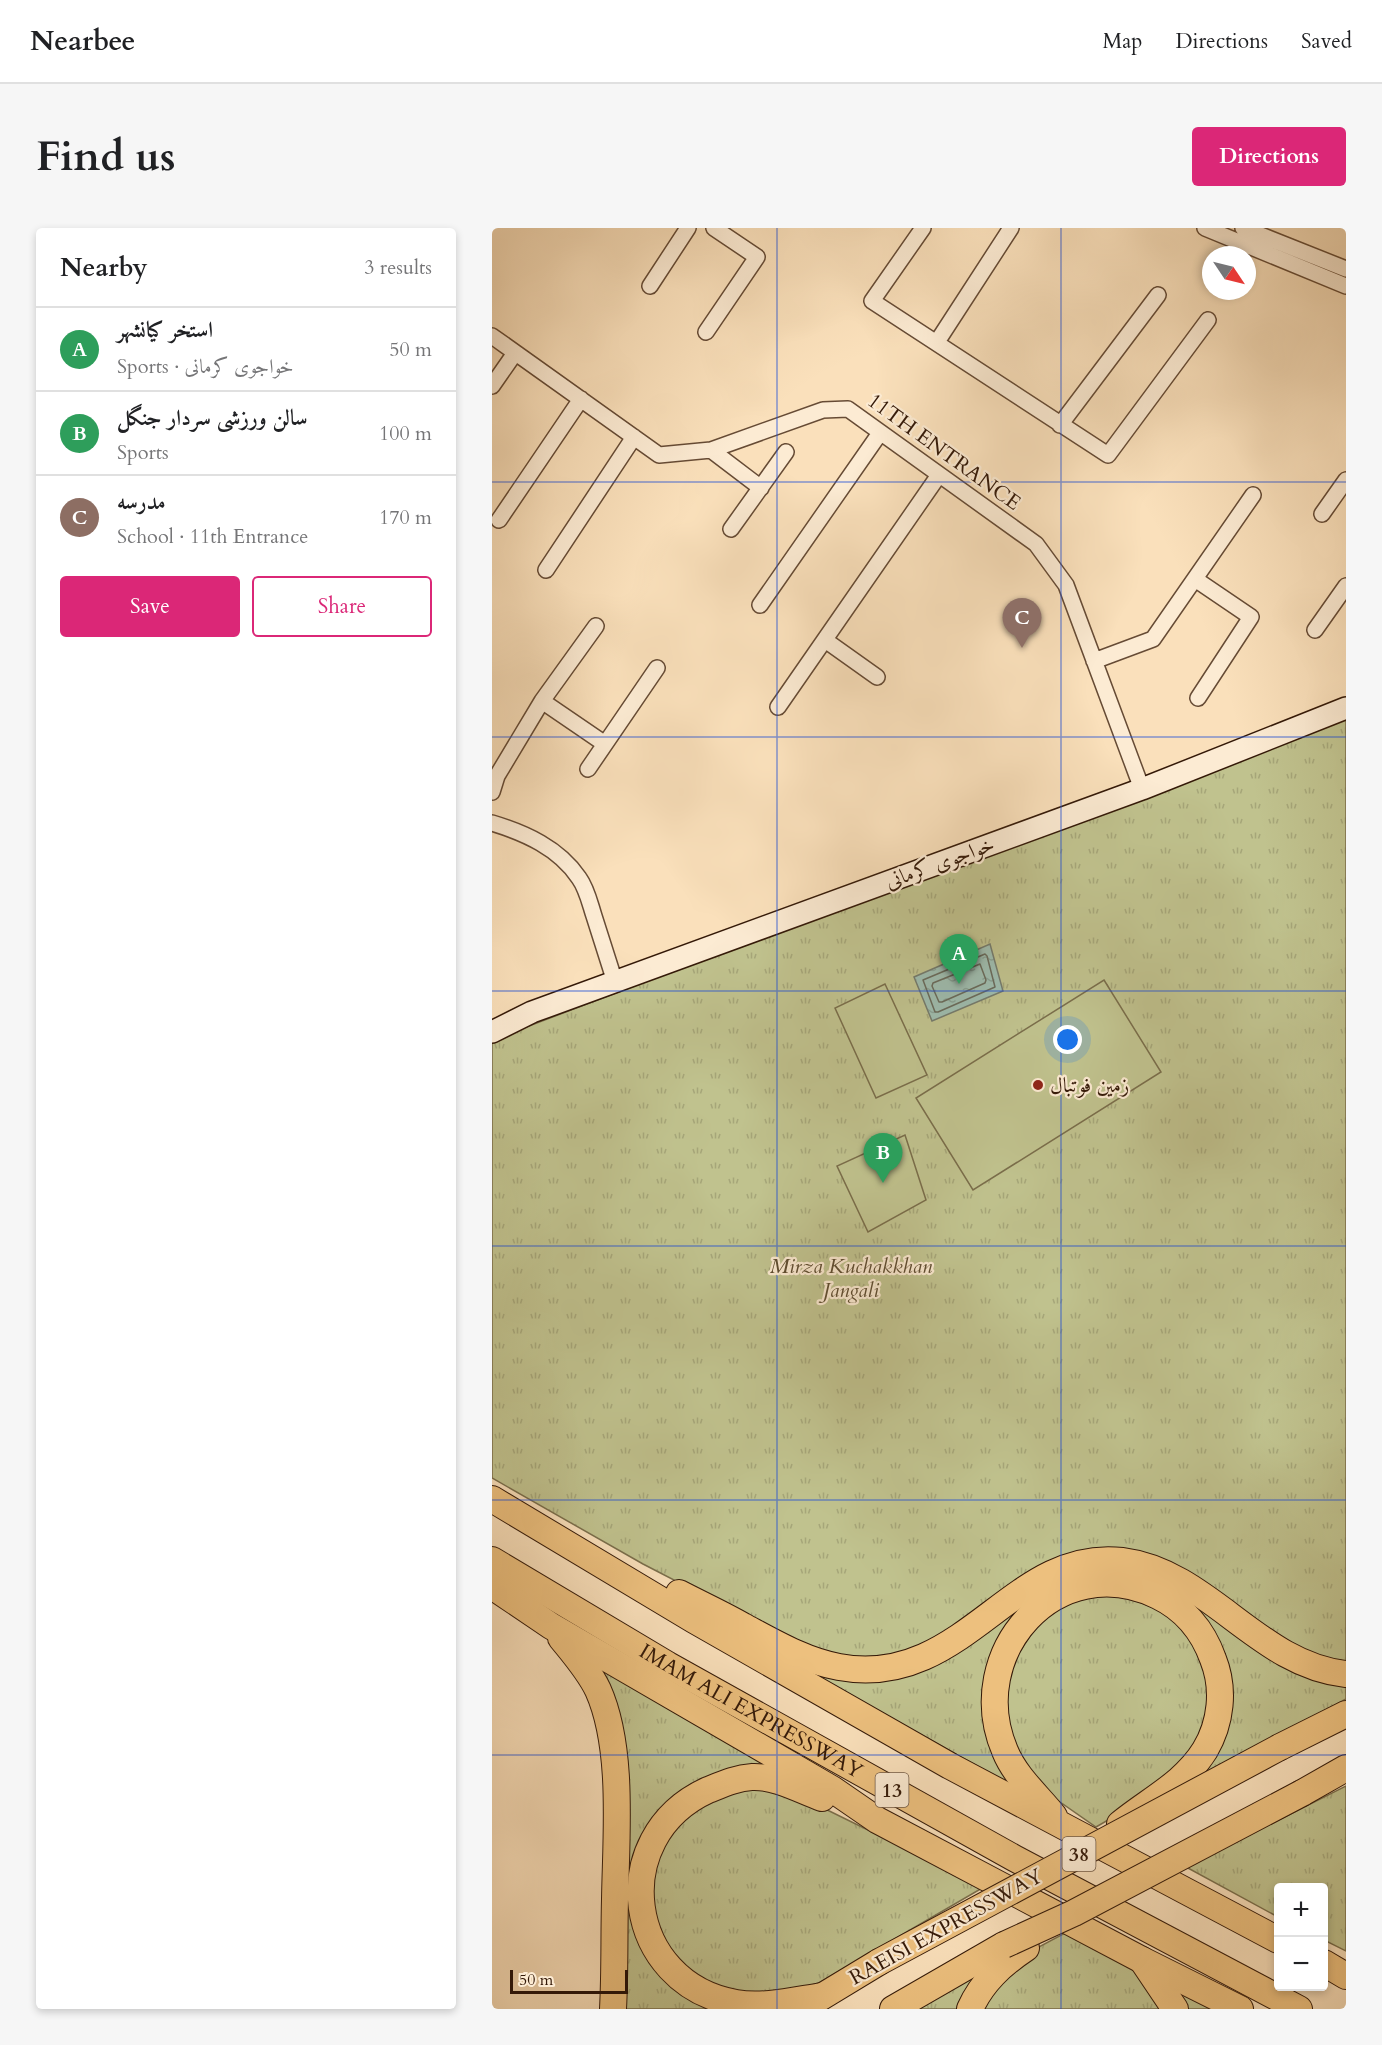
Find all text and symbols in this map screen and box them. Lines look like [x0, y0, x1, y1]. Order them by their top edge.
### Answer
text: Nearbee [30, 22, 135, 60]
text: Map [1102, 27, 1142, 56]
text: Directions [1175, 27, 1268, 56]
text: Saved [1301, 27, 1352, 56]
button: Directions [1192, 127, 1346, 186]
text: Find us [36, 128, 176, 185]
north arrow [1202, 246, 1256, 300]
text: Nearby [60, 250, 148, 285]
text: 3 results [364, 254, 432, 281]
text: استخر کیانشهر [117, 315, 213, 345]
text: A [72, 336, 87, 363]
text: 50 m [389, 336, 432, 363]
text: Sports · خواجوی کرمانی [117, 353, 294, 380]
street label: 11TH ENTRANCE [862, 387, 1026, 517]
text: سالن ورزشی سردار جنگل [117, 403, 307, 433]
text: B [72, 420, 87, 447]
text: 100 m [379, 420, 432, 447]
text: Sports [117, 439, 169, 466]
text: مدرسه [117, 487, 166, 517]
text: C [72, 504, 87, 531]
text: 170 m [379, 504, 432, 531]
text: School · 11th Entrance [117, 523, 308, 550]
button: Save [60, 576, 240, 637]
button: Share [252, 576, 432, 637]
pin: C [1002, 598, 1042, 648]
street label: خواجوی کرمانی [881, 830, 999, 896]
pin: A [940, 934, 978, 984]
your location [1053, 1025, 1082, 1054]
place label: زمین فوتبال [1050, 1071, 1129, 1100]
marker: زمین فوتبال [1031, 1078, 1045, 1092]
pin: B [864, 1134, 902, 1183]
park label: Mirza Kuchakkhan Jangali [770, 1252, 933, 1305]
street label: IMAM ALI EXPRESSWAY [634, 1637, 868, 1786]
road number: 13 [876, 1773, 908, 1807]
road number: 38 [1062, 1837, 1096, 1871]
street label: RAEISI EXPRESSWAY [844, 1862, 1048, 1992]
map controls [1274, 1883, 1328, 1991]
button: + [1274, 1883, 1328, 1937]
button: − [1274, 1937, 1328, 1991]
scale bar [510, 1967, 628, 1994]
text: 50 m [519, 1969, 553, 1991]

